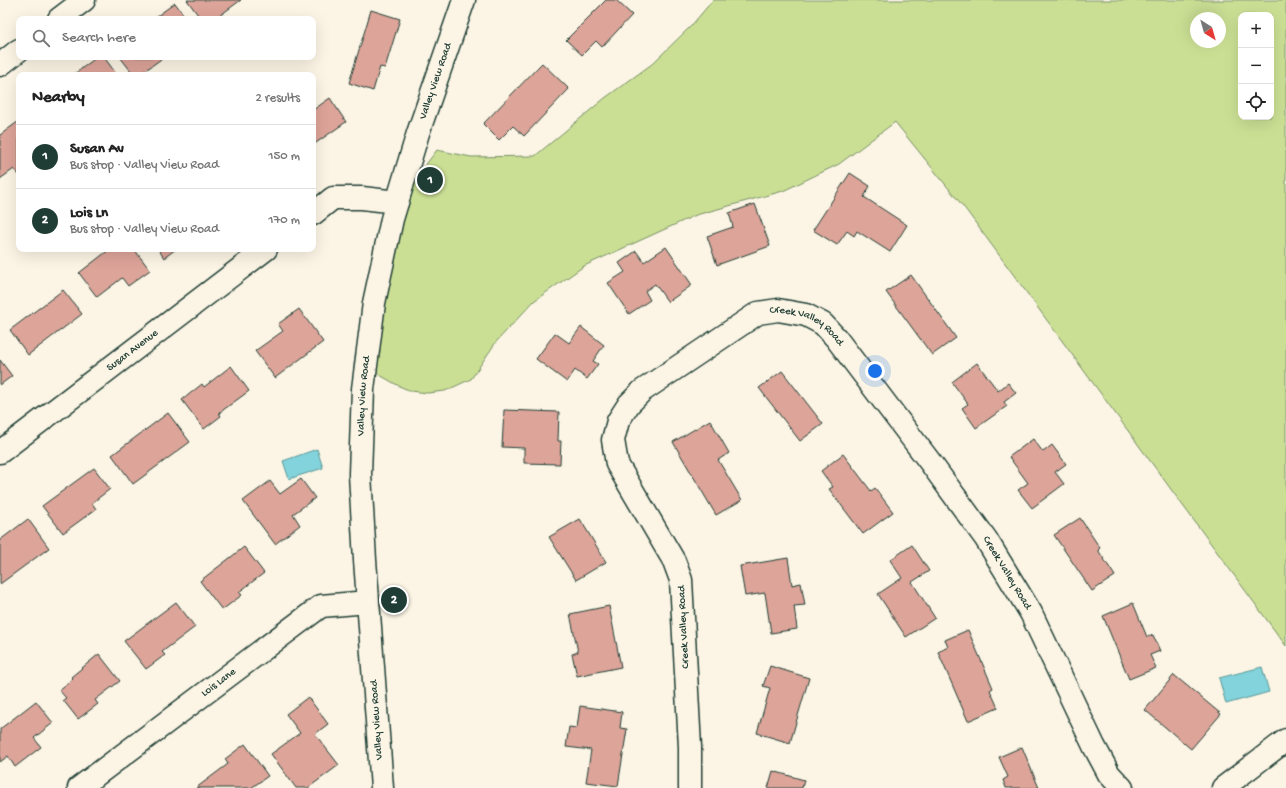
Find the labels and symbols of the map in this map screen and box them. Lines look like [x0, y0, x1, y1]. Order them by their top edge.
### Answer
north arrow [1190, 12, 1226, 48]
street label: Valley View Road [417, 40, 455, 122]
pin: 1 [417, 165, 443, 195]
street label: Creek Valley Road [769, 304, 847, 350]
street label: Susan Avenue [105, 327, 161, 374]
street label: Valley View Road [355, 354, 373, 437]
your location [865, 361, 885, 381]
street label: Creek Valley Road [980, 534, 1034, 613]
street label: Creek Valley Road [676, 583, 692, 669]
pin: 2 [381, 585, 407, 615]
street label: Lois Lane [199, 666, 239, 700]
street label: Valley View Road [368, 678, 386, 761]

